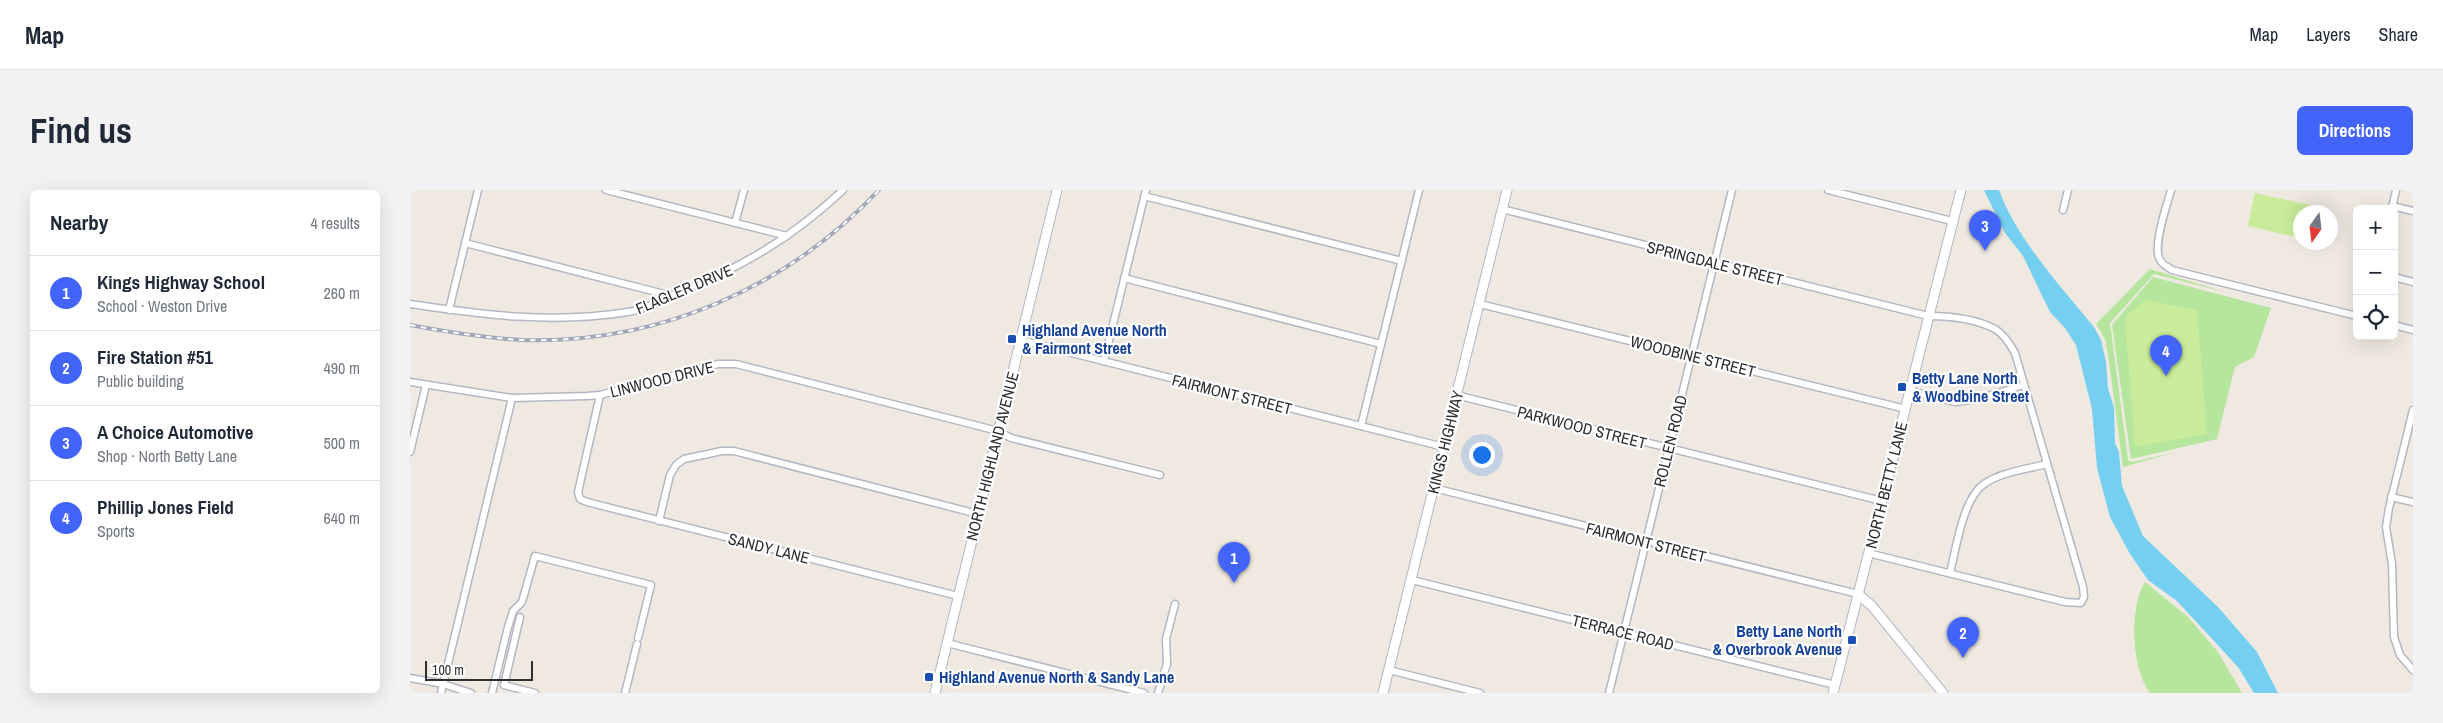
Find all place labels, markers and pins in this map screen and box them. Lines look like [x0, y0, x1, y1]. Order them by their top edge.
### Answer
pin: 3 [1969, 210, 2001, 251]
place label: Highland Avenue North & Fairmont Street [1022, 319, 1167, 359]
marker: Highland Avenue North & Fairmont Street [1006, 333, 1018, 345]
pin: 4 [2150, 335, 2182, 376]
place label: Betty Lane North & Woodbine Street [1912, 367, 2030, 407]
marker: Betty Lane North & Woodbine Street [1896, 381, 1908, 393]
pin: 1 [1218, 542, 1250, 583]
pin: 2 [1947, 617, 1979, 658]
place label: Betty Lane North & Overbrook Avenue [1712, 620, 1842, 660]
marker: Betty Lane North & Overbrook Avenue [1846, 634, 1858, 646]
place label: Highland Avenue North & Sandy Lane [939, 666, 1174, 688]
marker: Highland Avenue North & Sandy Lane [923, 671, 935, 683]

